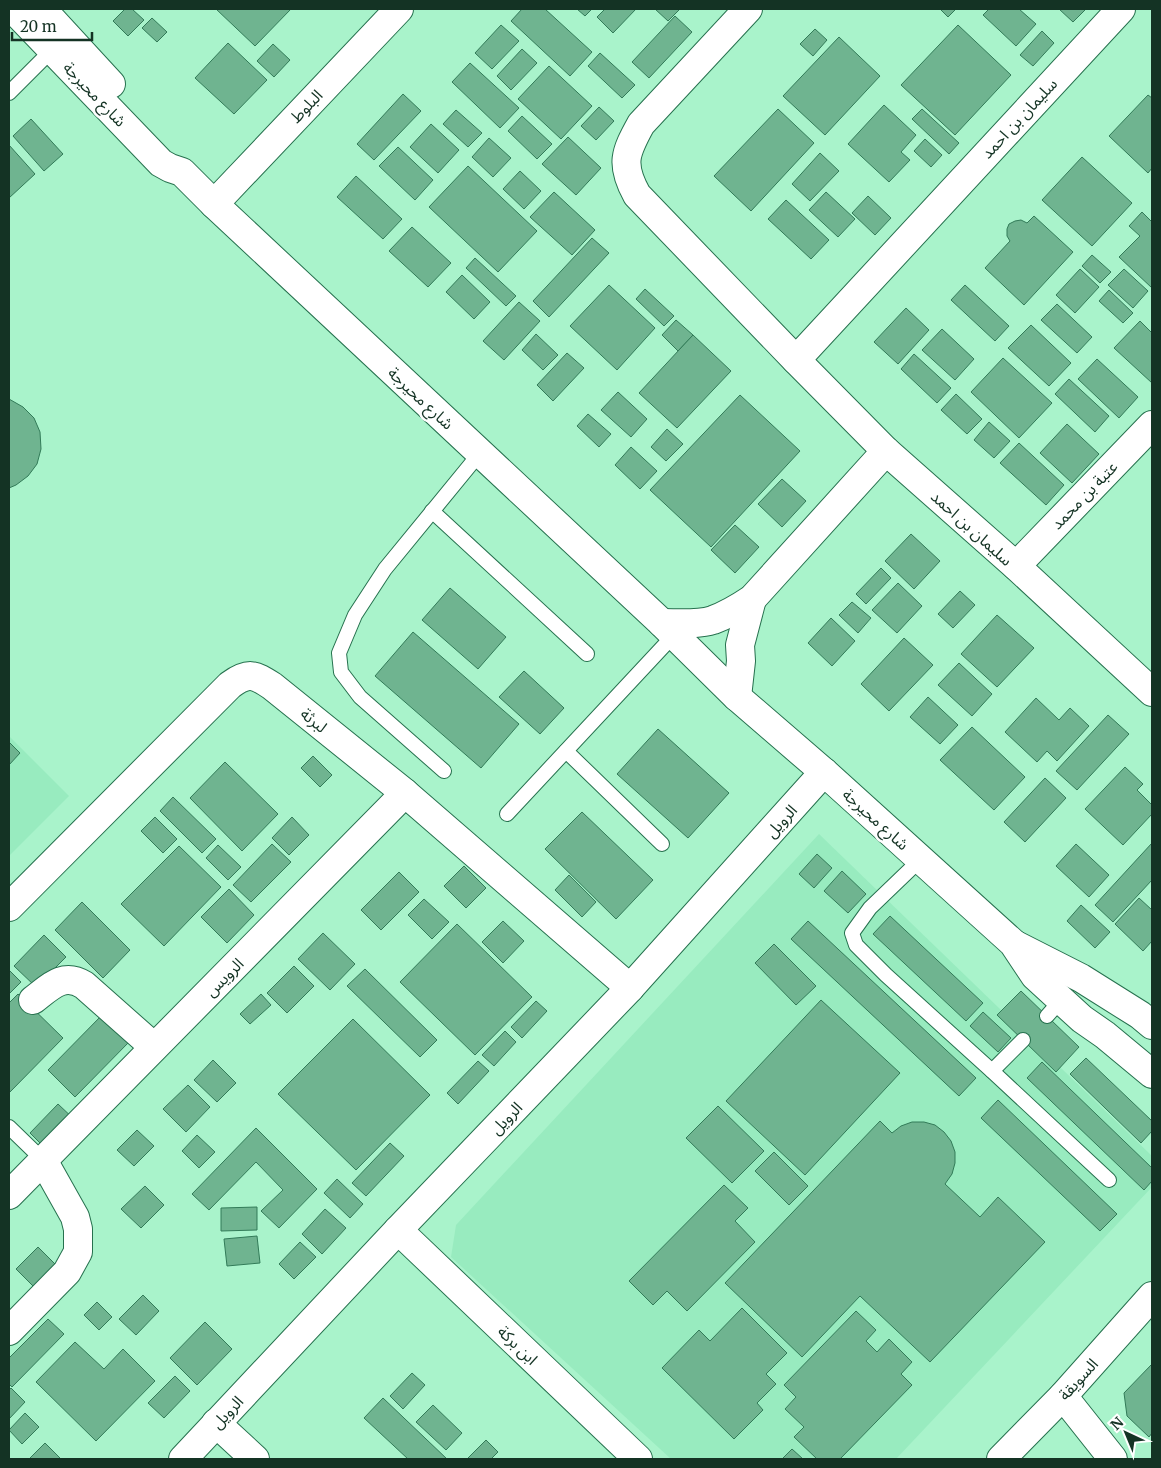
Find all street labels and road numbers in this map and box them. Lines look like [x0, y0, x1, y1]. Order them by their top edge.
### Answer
street label: شارع محيرجة [57, 57, 131, 133]
street label: سليمان بن احمد [977, 74, 1061, 162]
street label: البلوط [285, 85, 327, 127]
street label: شارع محيرجة [382, 363, 458, 436]
street label: عتبة بن محمد [1047, 457, 1121, 533]
street label: سليمان بن احمد [927, 486, 1017, 570]
street label: لبرثة [297, 703, 331, 737]
street label: شارع محيرجة [837, 784, 913, 856]
street label: الرويل [761, 800, 801, 842]
street label: الرويس [200, 953, 248, 1001]
street label: الرويل [486, 1097, 526, 1139]
street label: ابن بركة [494, 1321, 542, 1369]
street label: السويقة [1054, 1354, 1102, 1404]
street label: الرويل [207, 1391, 247, 1433]

